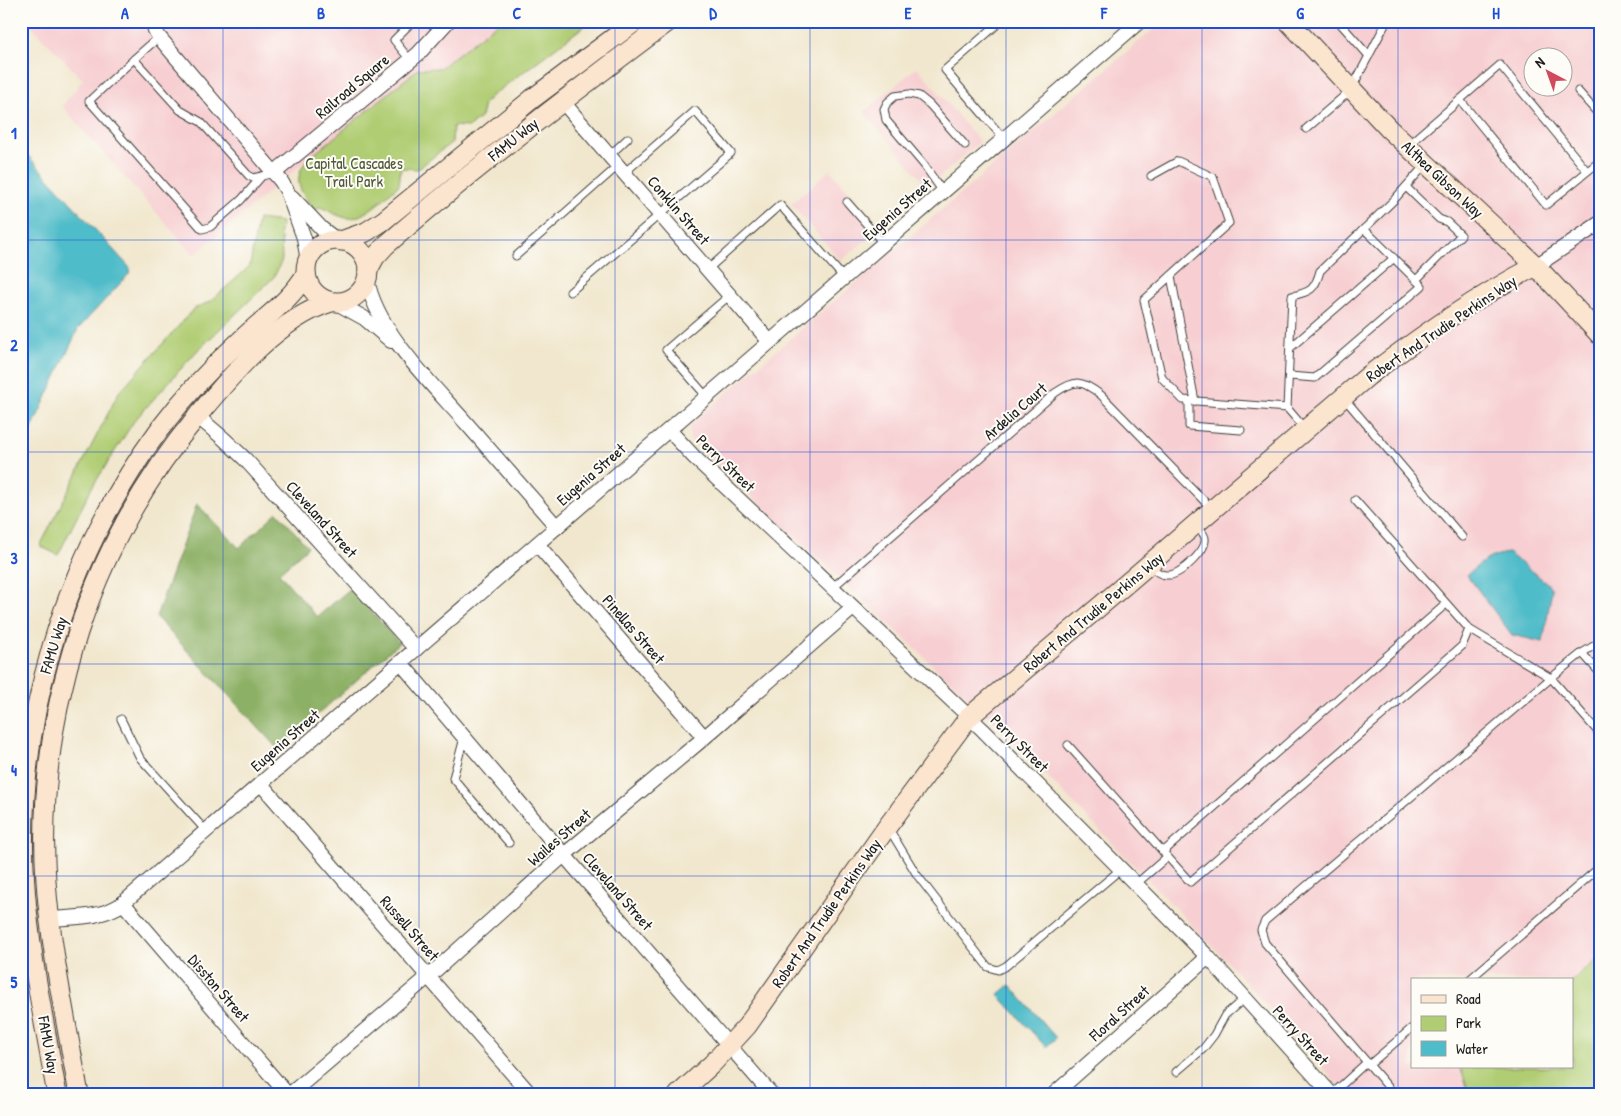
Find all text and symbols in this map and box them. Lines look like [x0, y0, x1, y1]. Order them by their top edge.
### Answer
text: A [121, 2, 129, 24]
text: B [317, 2, 325, 24]
text: C [513, 2, 522, 24]
text: D [709, 2, 717, 24]
text: E [904, 2, 912, 24]
text: F [1100, 2, 1108, 24]
text: G [1296, 2, 1304, 24]
text: H [1492, 2, 1500, 24]
street label: Railroad Square [310, 48, 394, 123]
north arrow [1524, 48, 1574, 98]
text: N [1530, 52, 1549, 71]
street label: FAMU Way [482, 112, 543, 167]
text: 1 [11, 122, 17, 144]
street label: Althea Gibson Way [1397, 135, 1489, 223]
park label: Capital Cascades Trail Park [305, 152, 403, 192]
street label: Conklin Street [643, 171, 716, 250]
street label: Eugenia Street [858, 173, 937, 245]
street label: Robert And Trudie Perkins Way [1361, 269, 1521, 387]
text: 2 [10, 334, 18, 356]
street label: Ardelia Court [978, 377, 1052, 445]
street label: Perry Street [692, 429, 761, 497]
street label: Eugenia Street [552, 438, 631, 510]
street label: Cleveland Street [281, 476, 363, 563]
street label: Robert And Trudie Perkins Way [1018, 546, 1168, 677]
text: 3 [10, 547, 18, 569]
street label: Pinellas Street [598, 590, 671, 669]
street label: FAMU Way [34, 613, 72, 677]
street label: Eugenia Street [246, 704, 325, 776]
street label: Perry Street [986, 709, 1054, 777]
text: 4 [11, 759, 17, 781]
street label: Wailes Street [523, 803, 596, 871]
street label: Robert And Trudie Perkins Way [766, 834, 886, 992]
street label: Cleveland Street [578, 847, 658, 935]
street label: Russell Street [375, 891, 445, 966]
street label: Disston Street [183, 949, 255, 1027]
text: 5 [11, 971, 18, 993]
legend [1411, 978, 1574, 1068]
street label: Floral Street [1083, 980, 1154, 1047]
text: Road [1456, 988, 1481, 1009]
street label: Perry Street [1268, 1000, 1334, 1070]
text: Park [1456, 1012, 1481, 1033]
street label: FAMU Way [33, 1013, 65, 1076]
text: Water [1456, 1038, 1488, 1059]

